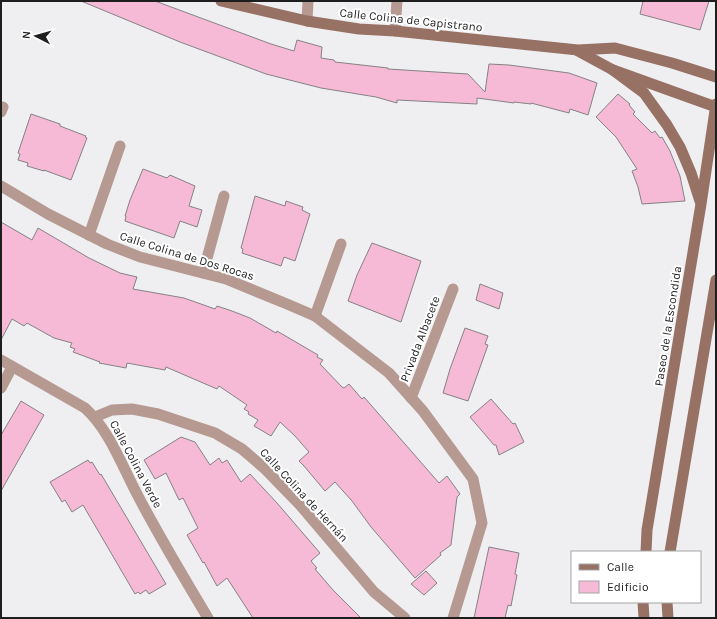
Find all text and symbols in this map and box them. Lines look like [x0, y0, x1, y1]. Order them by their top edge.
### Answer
street label: Calle Colina de Capistrano [339, 6, 483, 34]
north arrow [16, 16, 56, 56]
text: N [20, 30, 33, 40]
street label: Calle Colina de Dos Rocas [118, 229, 256, 283]
street label: Paseo de la Escondida [652, 265, 684, 387]
street label: Privada Albacete [397, 294, 443, 384]
street label: Calle Colina Verde [107, 418, 165, 510]
street label: Calle Colina de Hernán [257, 445, 351, 545]
legend [571, 551, 701, 603]
text: Calle [607, 560, 634, 574]
text: Edificio [607, 580, 648, 594]

